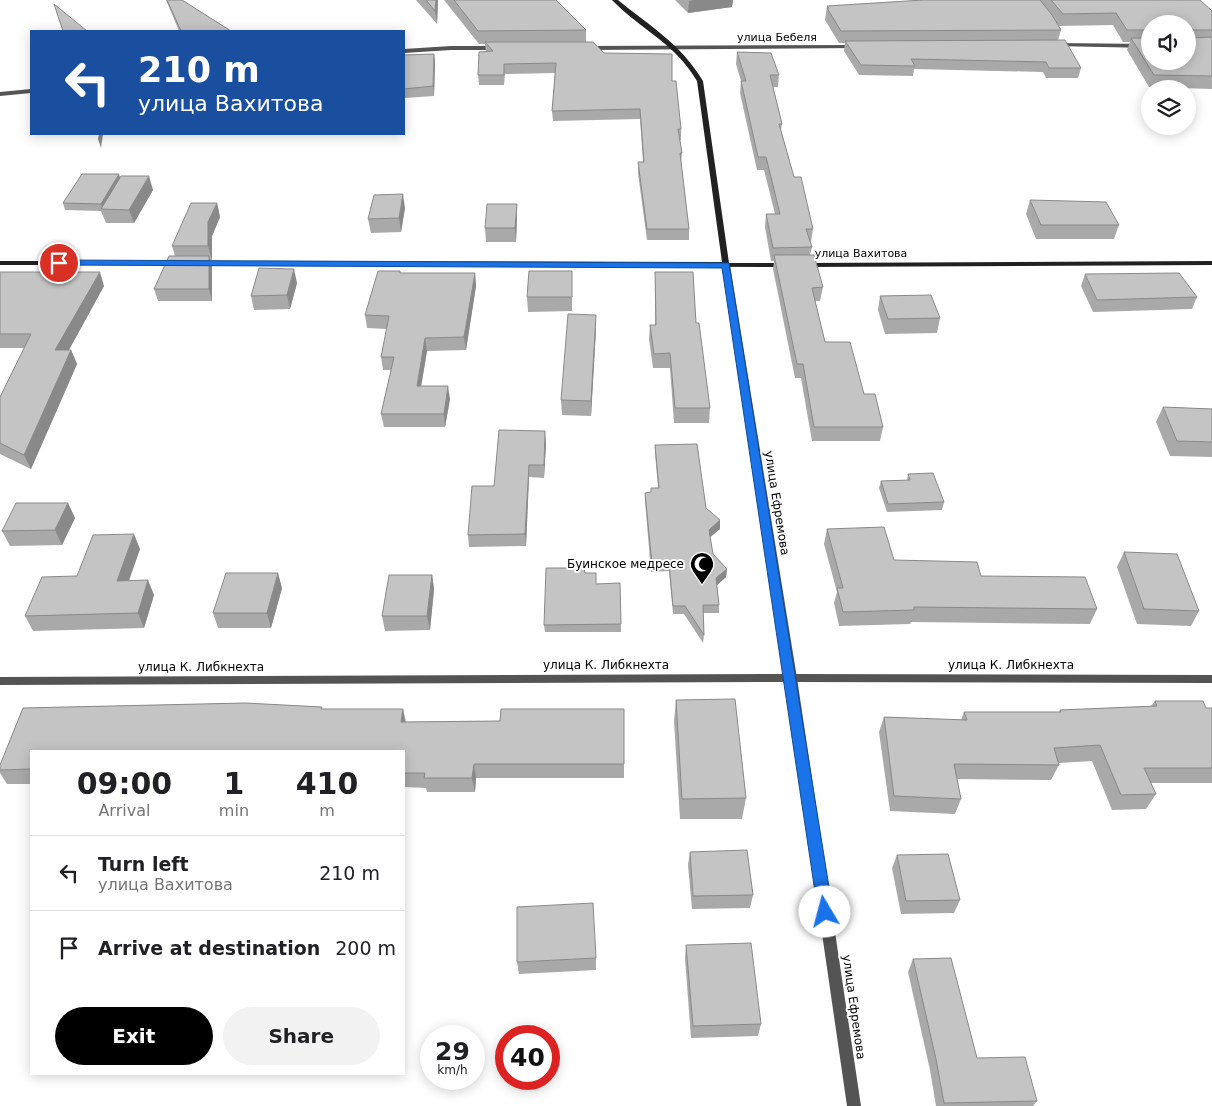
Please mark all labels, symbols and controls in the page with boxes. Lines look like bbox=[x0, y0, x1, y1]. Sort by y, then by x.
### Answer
map controls bbox=[1141, 15, 1196, 135]
button: sound bbox=[1141, 15, 1196, 70]
street label: улица Бебеля bbox=[737, 31, 817, 44]
icon: left bbox=[55, 50, 120, 115]
text: 210 m bbox=[138, 50, 260, 90]
button: layers bbox=[1141, 80, 1196, 135]
text: улица Вахитова bbox=[138, 91, 323, 116]
pin bbox=[38, 242, 80, 284]
street label: улица Вахитова bbox=[815, 247, 907, 260]
icon: arrive bbox=[45, 249, 73, 277]
street label: улица Ефремова bbox=[762, 450, 792, 556]
mosque icon: Буинское медресе bbox=[689, 551, 715, 585]
place label: Буинское медресе bbox=[567, 557, 684, 571]
street label: улица К. Либкнехта bbox=[543, 658, 669, 672]
street label: улица К. Либкнехта bbox=[948, 658, 1074, 672]
street label: улица К. Либкнехта bbox=[138, 660, 264, 674]
text: 09:00 bbox=[77, 766, 172, 801]
text: 1 bbox=[223, 766, 244, 801]
text: 410 bbox=[296, 766, 358, 801]
text: Arrival bbox=[98, 801, 150, 820]
text: min bbox=[219, 801, 249, 820]
text: m bbox=[319, 801, 335, 820]
text: Turn left bbox=[98, 853, 189, 875]
icon: left bbox=[55, 859, 83, 887]
text: 210 m bbox=[319, 862, 380, 884]
text: улица Вахитова bbox=[98, 875, 233, 894]
position arrow bbox=[798, 885, 850, 937]
icon: arrive bbox=[55, 934, 83, 962]
text: Arrive at destination bbox=[98, 937, 320, 959]
text: 200 m bbox=[335, 937, 396, 959]
street label: улица Ефремова bbox=[840, 954, 868, 1060]
button: Exit bbox=[55, 1007, 213, 1065]
button: Share bbox=[223, 1007, 380, 1065]
speed limit sign: 40 bbox=[495, 1025, 560, 1090]
text: 29 bbox=[435, 1037, 470, 1066]
text: km/h bbox=[437, 1063, 468, 1077]

